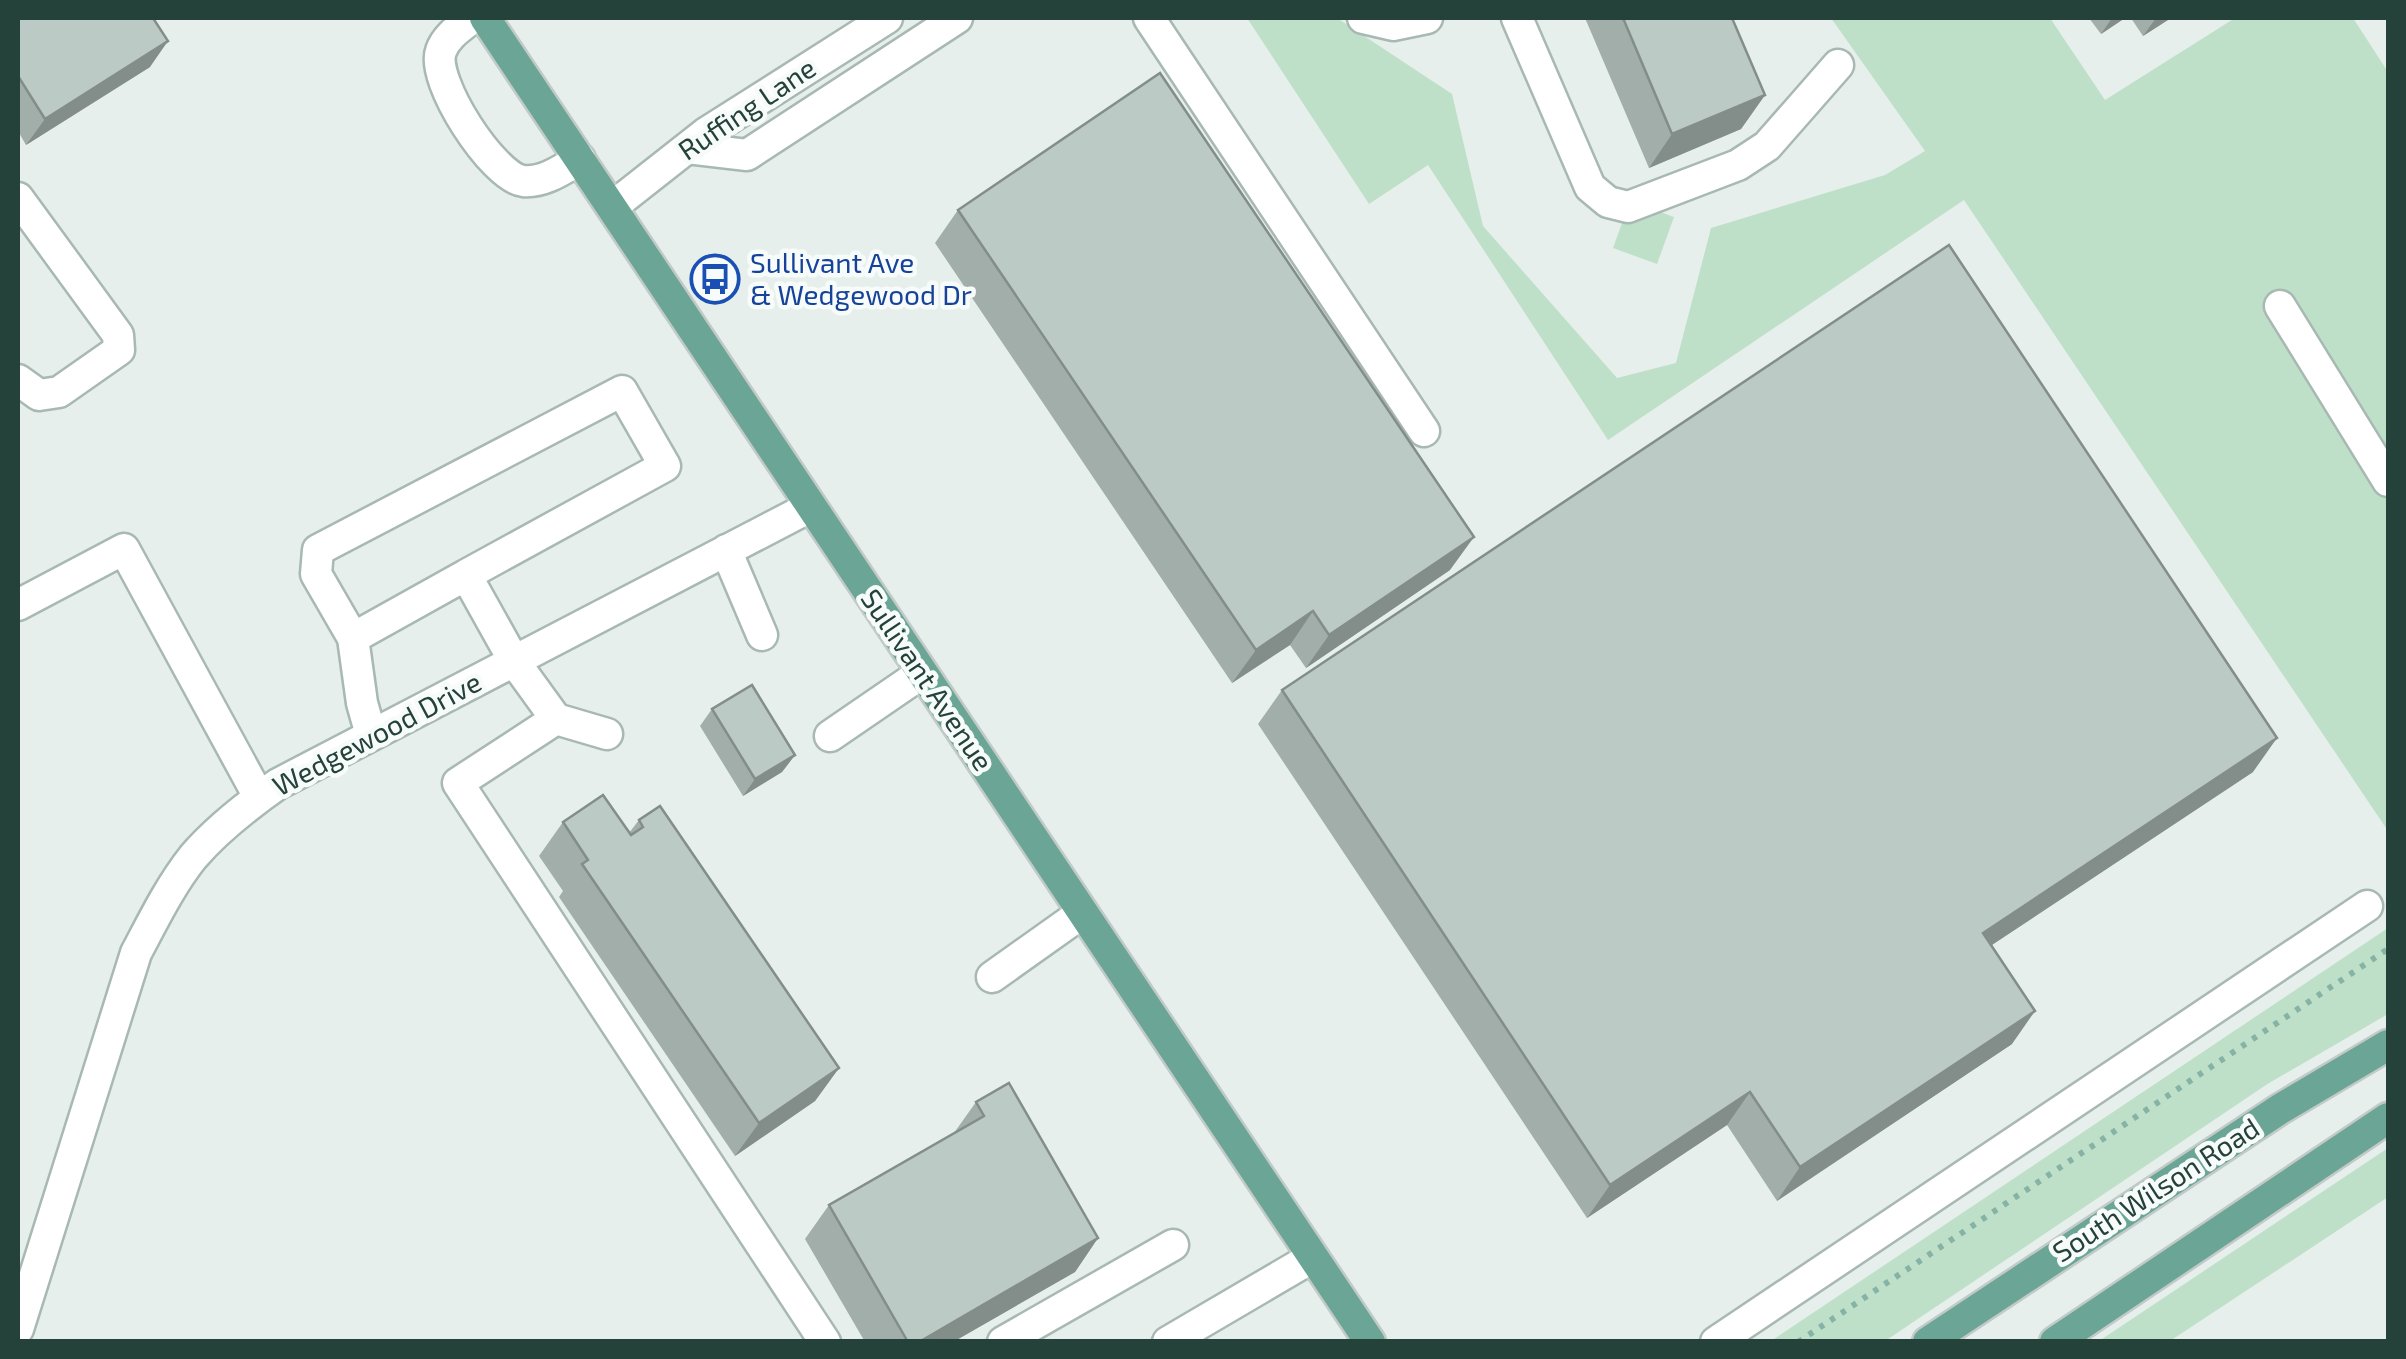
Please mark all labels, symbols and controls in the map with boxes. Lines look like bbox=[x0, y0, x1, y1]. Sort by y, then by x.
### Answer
street label: Ruffing Lane bbox=[671, 50, 822, 167]
place label: Sullivant Ave & Wedgewood Dr bbox=[750, 245, 972, 311]
bus stop icon: Sullivant Ave & Wedgewood Dr bbox=[689, 253, 741, 305]
street label: Sullivant Avenue bbox=[855, 582, 1001, 777]
street label: Wedgewood Drive bbox=[266, 664, 487, 802]
street label: South Wilson Road bbox=[2046, 1110, 2265, 1269]

